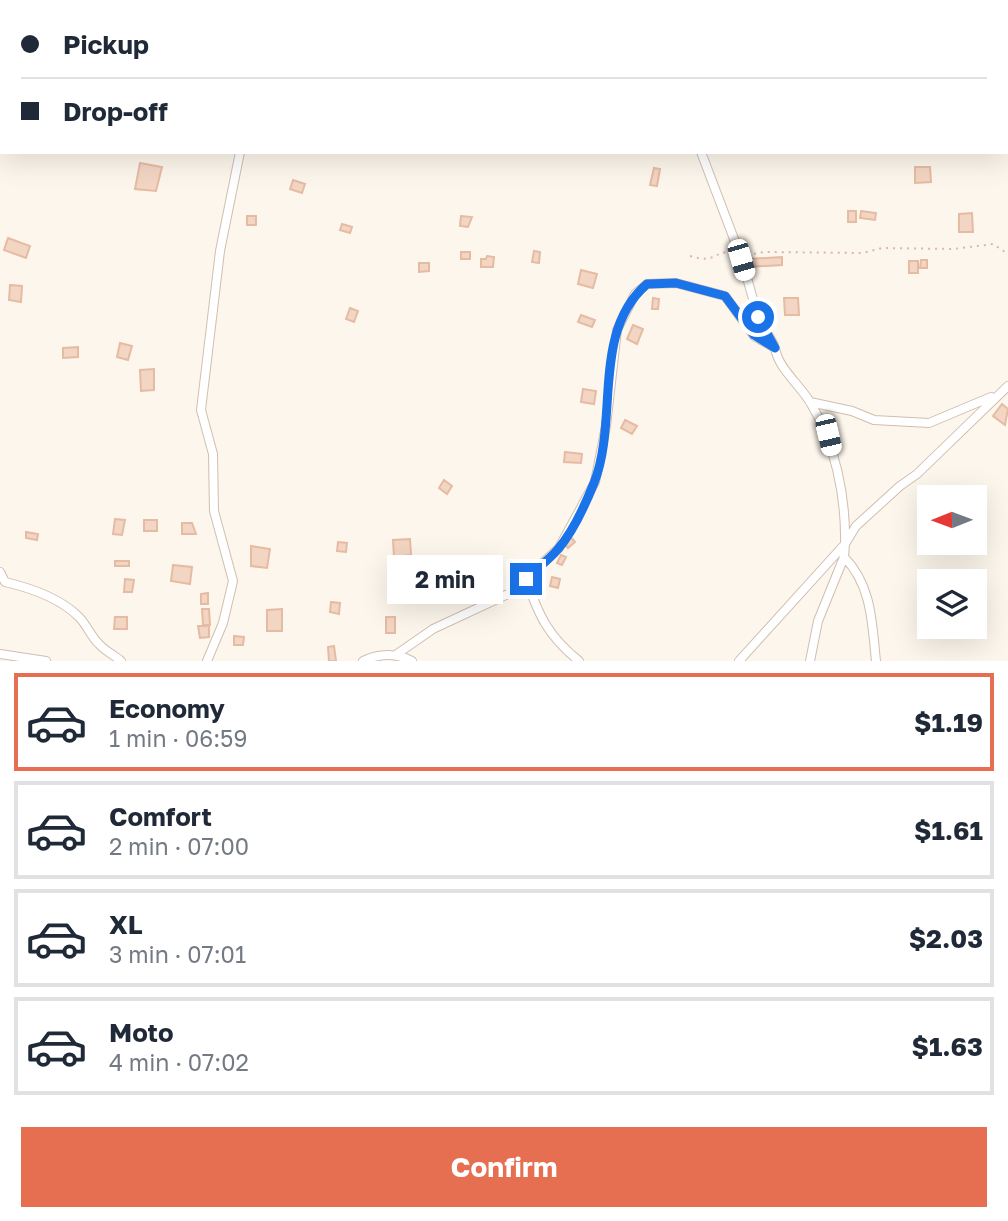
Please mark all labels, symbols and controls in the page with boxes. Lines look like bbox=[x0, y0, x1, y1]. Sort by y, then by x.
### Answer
text: Pickup bbox=[63, 29, 149, 60]
text: Drop-off bbox=[63, 96, 168, 127]
car bbox=[726, 237, 757, 283]
route start bbox=[742, 301, 774, 333]
car bbox=[814, 412, 843, 458]
north arrow bbox=[917, 485, 987, 555]
map controls bbox=[917, 485, 987, 639]
callout: 2 min bbox=[386, 554, 502, 604]
route end bbox=[510, 563, 542, 595]
text: 2 min bbox=[415, 565, 475, 593]
button: layers bbox=[917, 569, 987, 639]
icon: car bbox=[25, 691, 88, 754]
text: Economy bbox=[109, 693, 225, 724]
text: $1.19 bbox=[914, 707, 983, 738]
text: 1 min · 06:59 bbox=[109, 724, 247, 752]
icon: car bbox=[25, 799, 88, 862]
text: Comfort bbox=[109, 801, 212, 832]
text: $1.61 bbox=[914, 815, 983, 846]
text: 2 min · 07:00 bbox=[109, 832, 249, 860]
icon: car bbox=[25, 907, 88, 970]
text: XL bbox=[109, 909, 143, 940]
text: $2.03 bbox=[909, 923, 983, 954]
text: 3 min · 07:01 bbox=[109, 940, 246, 968]
icon: car bbox=[25, 1015, 88, 1078]
text: Moto bbox=[109, 1017, 174, 1048]
text: $1.63 bbox=[911, 1031, 983, 1062]
text: 4 min · 07:02 bbox=[109, 1048, 249, 1076]
button: Confirm bbox=[21, 1127, 987, 1207]

